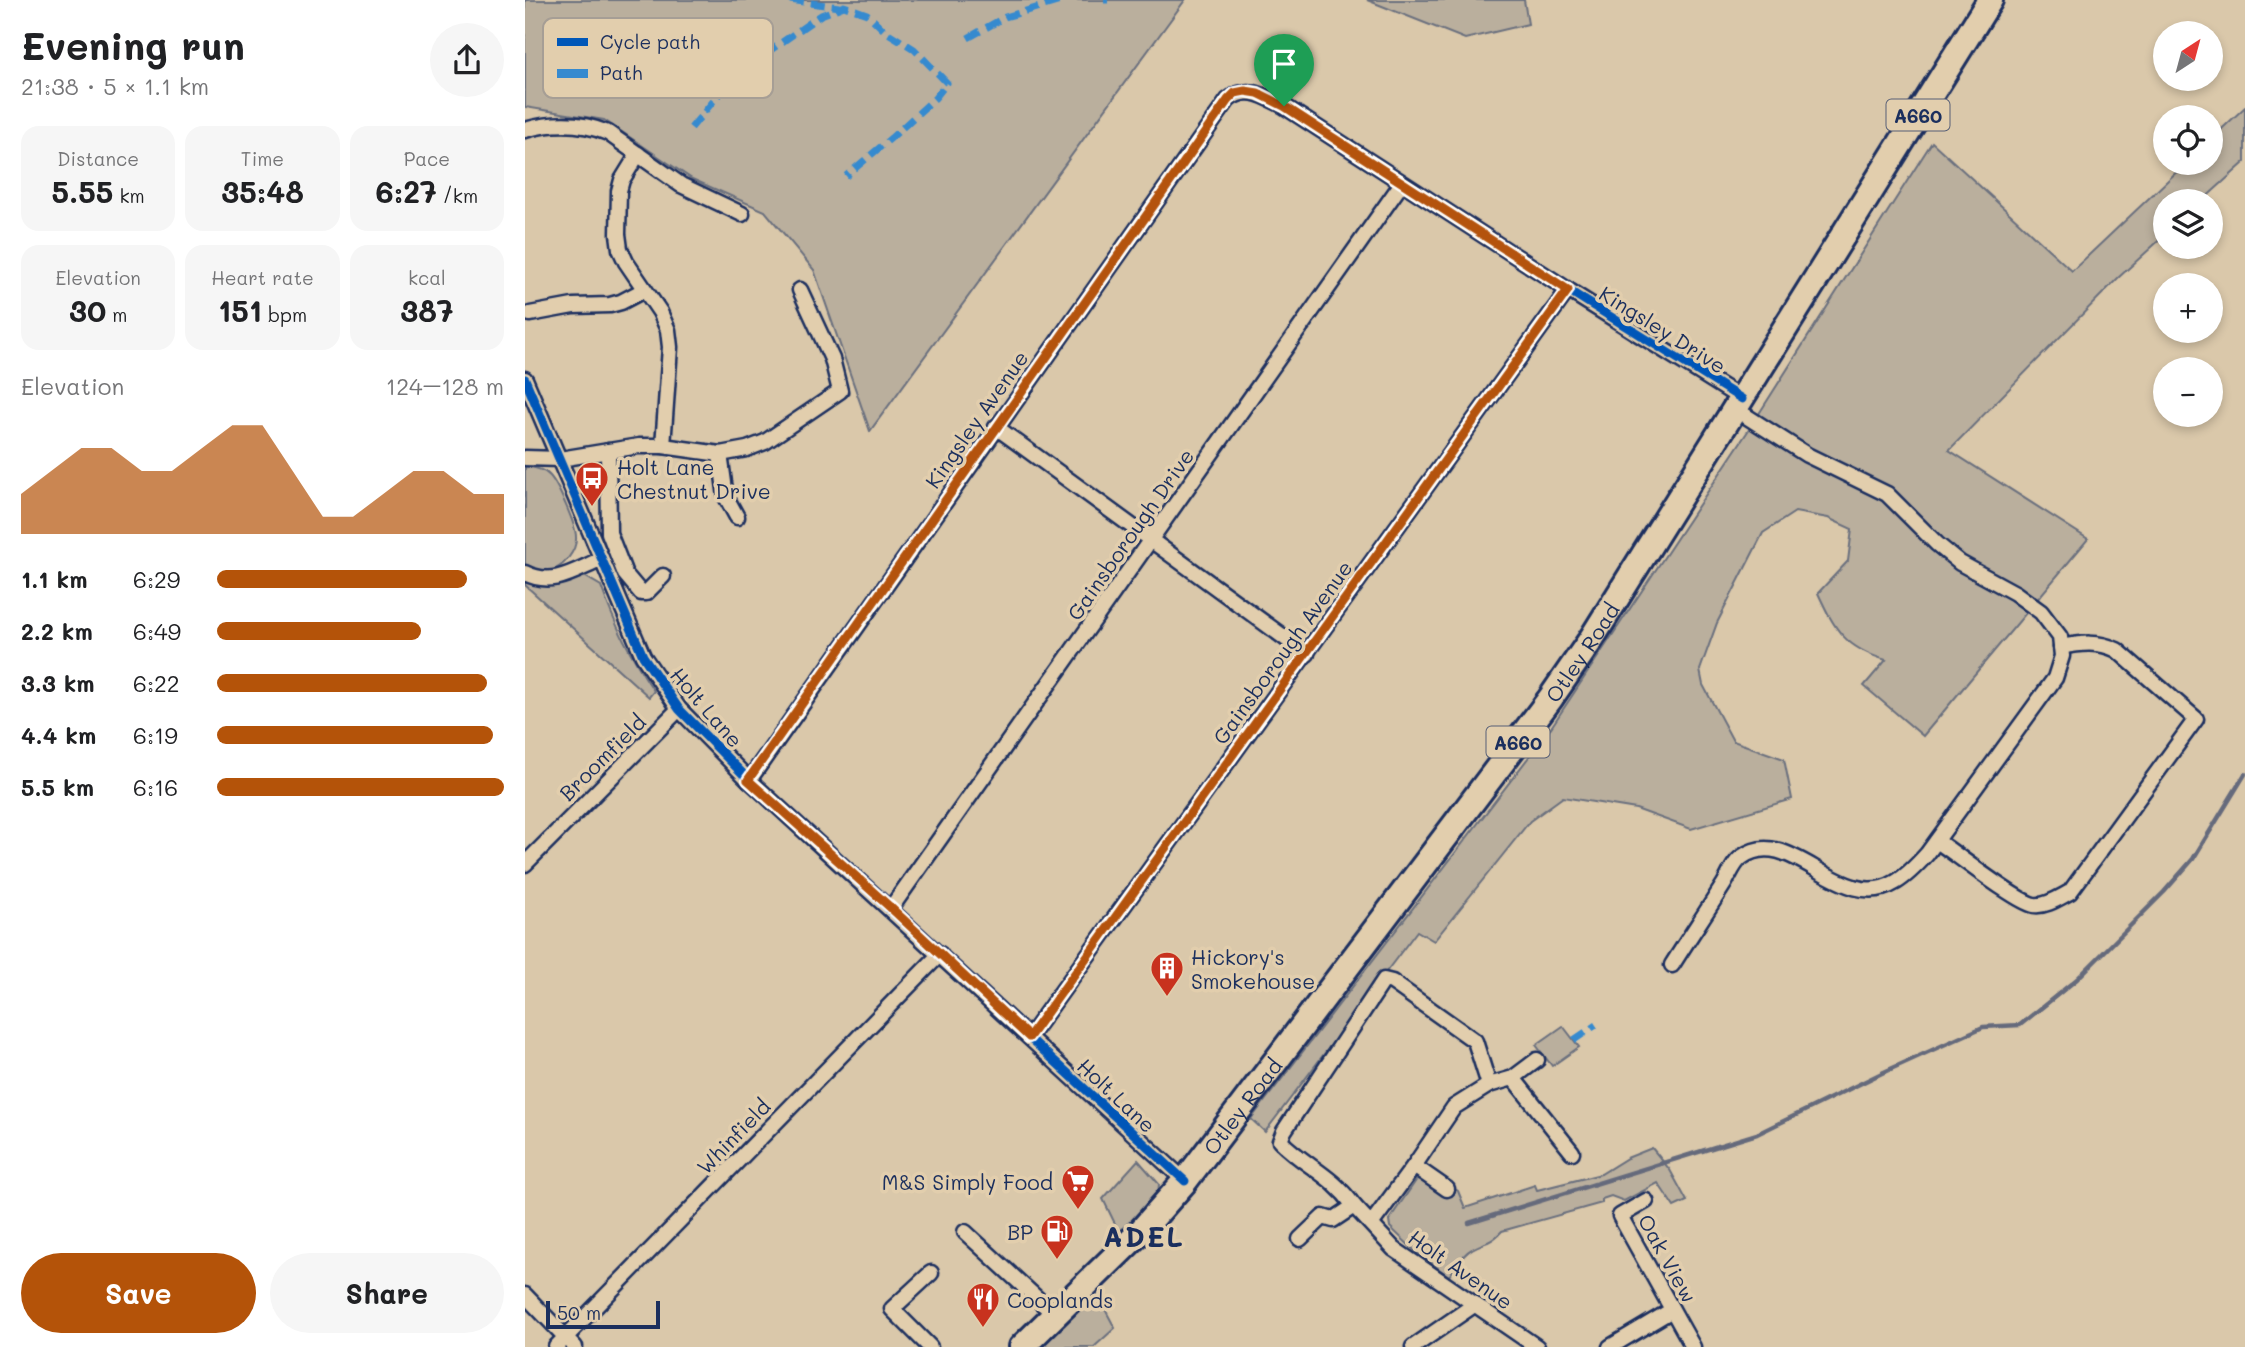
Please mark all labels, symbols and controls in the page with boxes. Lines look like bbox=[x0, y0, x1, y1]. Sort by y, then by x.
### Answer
legend bbox=[543, 18, 773, 98]
text: Evening run bbox=[21, 20, 245, 70]
north arrow bbox=[2153, 21, 2223, 91]
map controls bbox=[2153, 21, 2223, 427]
button: share bbox=[430, 23, 504, 97]
text: Cycle path bbox=[600, 29, 700, 54]
pin bbox=[1254, 34, 1314, 106]
icon: arrive bbox=[1265, 45, 1303, 83]
text: Path bbox=[600, 60, 643, 85]
text: 21:38 · 5 × 1.1 km bbox=[21, 71, 209, 101]
road number: A660 bbox=[1887, 99, 1949, 130]
button: locate bbox=[2153, 105, 2223, 175]
text: Distance bbox=[57, 146, 139, 171]
text: Time bbox=[241, 146, 284, 171]
text: Pace bbox=[404, 146, 450, 171]
text: 5.55 bbox=[52, 171, 113, 211]
text: 35:48 bbox=[221, 171, 304, 211]
text: 6:27 bbox=[376, 171, 437, 211]
text: km bbox=[113, 183, 145, 208]
text: /km bbox=[437, 183, 478, 208]
button: layers bbox=[2153, 189, 2223, 259]
text: Elevation bbox=[56, 265, 141, 290]
text: Heart rate bbox=[211, 265, 314, 290]
text: kcal bbox=[408, 265, 446, 290]
button: + bbox=[2153, 273, 2223, 343]
street label: Kingsley Drive bbox=[1595, 279, 1731, 379]
text: 30 bbox=[69, 290, 106, 330]
text: 151 bbox=[218, 290, 262, 330]
text: 387 bbox=[400, 290, 453, 330]
text: m bbox=[106, 302, 127, 327]
text: bpm bbox=[262, 302, 307, 327]
street label: Kingsley Avenue bbox=[919, 345, 1033, 493]
button: − bbox=[2153, 357, 2223, 427]
text: Elevation bbox=[21, 371, 124, 401]
text: 124–128 m bbox=[386, 371, 504, 401]
street label: Gainsborough Drive bbox=[1061, 443, 1199, 625]
place label: Holt Lane Chestnut Drive bbox=[617, 453, 771, 504]
bus stop icon: Holt Lane Chestnut Drive bbox=[573, 459, 611, 508]
street label: Gainsborough Avenue bbox=[1206, 555, 1358, 749]
text: 1.1 km bbox=[21, 564, 87, 594]
text: 6:29 bbox=[133, 564, 180, 594]
street label: Otley Road bbox=[1539, 597, 1624, 707]
text: 2.2 km bbox=[21, 616, 93, 646]
text: 6:49 bbox=[133, 616, 181, 646]
street label: Holt Lane bbox=[665, 661, 749, 753]
text: 3.3 km bbox=[21, 668, 95, 698]
text: 6:22 bbox=[133, 668, 180, 698]
street label: Broomfield bbox=[553, 708, 651, 806]
text: 4.4 km bbox=[21, 720, 96, 750]
text: 6:19 bbox=[133, 720, 178, 750]
road number: A660 bbox=[1487, 726, 1549, 758]
text: 5.5 km bbox=[21, 772, 94, 802]
text: 6:16 bbox=[133, 772, 178, 802]
place label: Hickory's Smokehouse bbox=[1191, 943, 1315, 994]
building icon: Hickory's Smokehouse bbox=[1148, 949, 1186, 998]
street label: Holt Lane bbox=[1072, 1052, 1162, 1138]
street label: Otley Road bbox=[1197, 1052, 1287, 1160]
street label: Whinfield bbox=[690, 1093, 776, 1179]
supermarket icon: M&S Simply Food bbox=[1059, 1162, 1097, 1211]
place label: M&S Simply Food bbox=[882, 1168, 1053, 1195]
street label: Oak View bbox=[1633, 1209, 1703, 1307]
fuel station icon: BP bbox=[1038, 1212, 1076, 1261]
place label: BP bbox=[1007, 1218, 1033, 1245]
district label: ADEL bbox=[1103, 1218, 1185, 1254]
street label: Holt Avenue bbox=[1404, 1223, 1518, 1315]
button: Save bbox=[21, 1253, 256, 1333]
button: Share bbox=[270, 1253, 504, 1333]
restaurant icon: Cooplands bbox=[964, 1280, 1002, 1329]
place label: Cooplands bbox=[1007, 1286, 1113, 1313]
scale bar bbox=[546, 1298, 660, 1330]
text: 50 m bbox=[557, 1300, 601, 1325]

